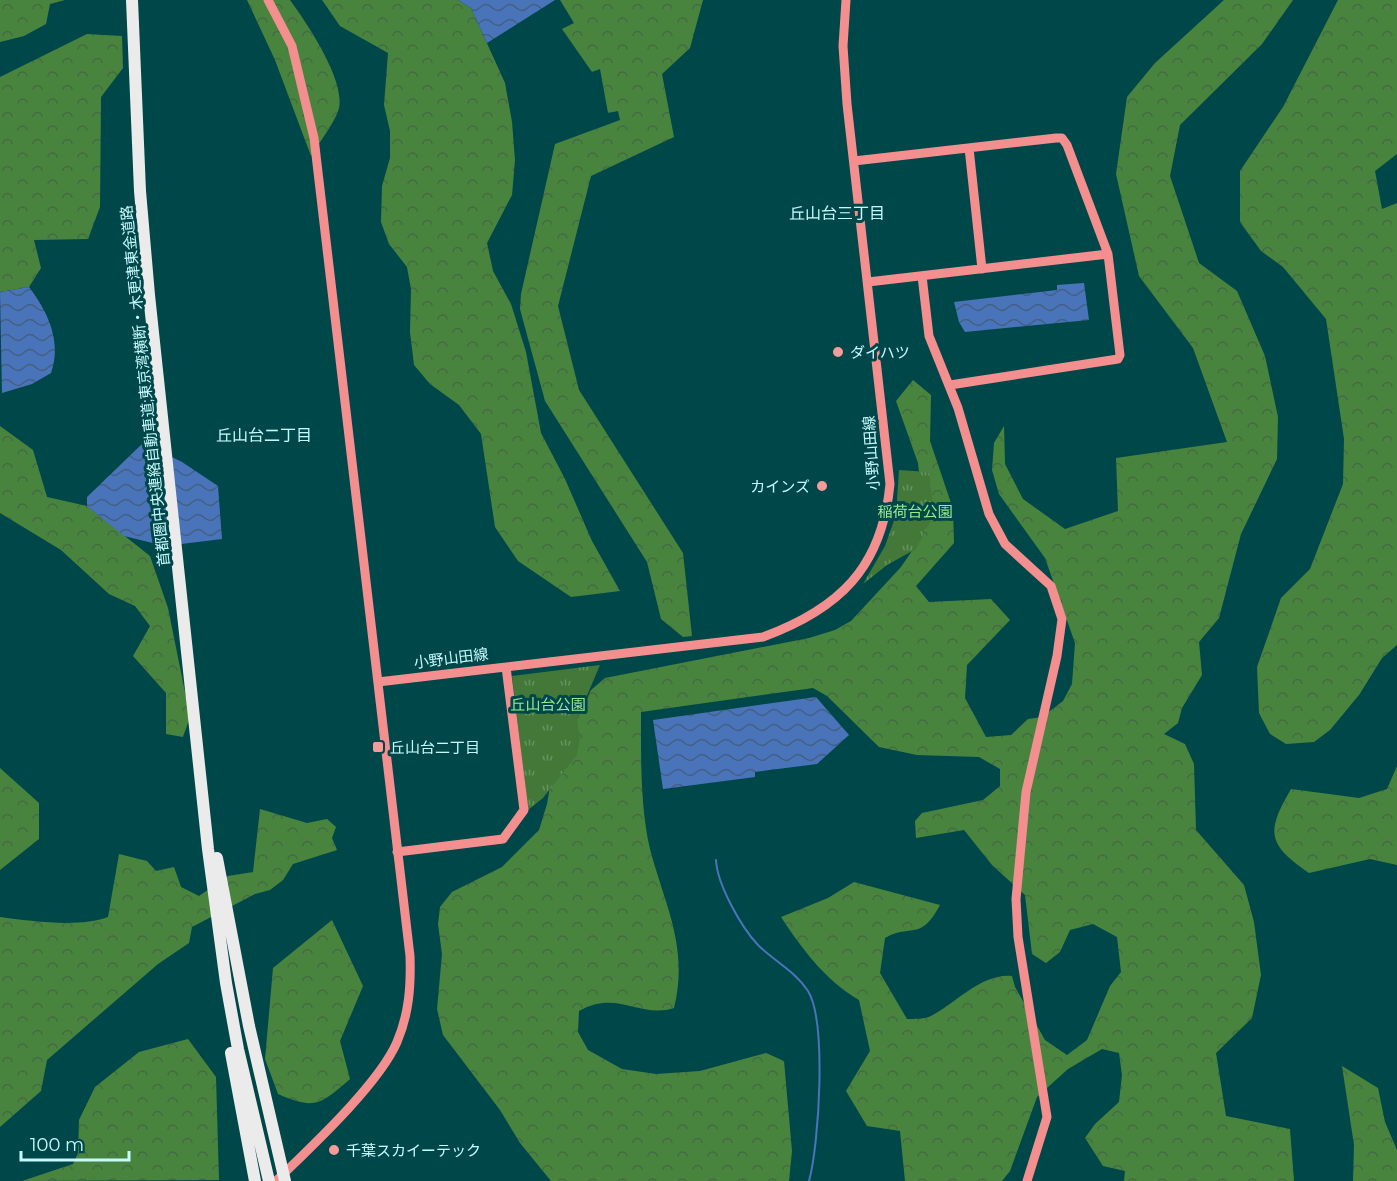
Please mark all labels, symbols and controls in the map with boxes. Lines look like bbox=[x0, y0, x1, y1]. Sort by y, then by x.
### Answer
street label: 首都圏中央連絡自動車道;東京湾横断・木更津東金道路 bbox=[117, 204, 173, 568]
district label: 丘山台三丁目 bbox=[789, 204, 885, 223]
place label: ダイハツ bbox=[850, 343, 910, 362]
marker: ダイハツ bbox=[831, 345, 845, 359]
street label: 小野山田線 bbox=[859, 415, 883, 491]
district label: 丘山台二丁目 bbox=[216, 426, 312, 445]
place label: カインズ bbox=[750, 477, 810, 496]
marker: カインズ bbox=[815, 479, 829, 493]
park label: 稲荷台公園 bbox=[877, 502, 953, 521]
street label: 小野山田線 bbox=[413, 644, 489, 672]
park label: 丘山台公園 bbox=[510, 695, 586, 714]
place label: 丘山台二丁目 bbox=[390, 738, 480, 757]
marker: 丘山台二丁目 bbox=[371, 740, 385, 754]
scale bar bbox=[21, 1124, 129, 1162]
text: 100 m bbox=[30, 1134, 84, 1156]
place label: 千葉スカイーテック bbox=[346, 1141, 481, 1160]
marker: 千葉スカイーテック bbox=[327, 1143, 341, 1157]

